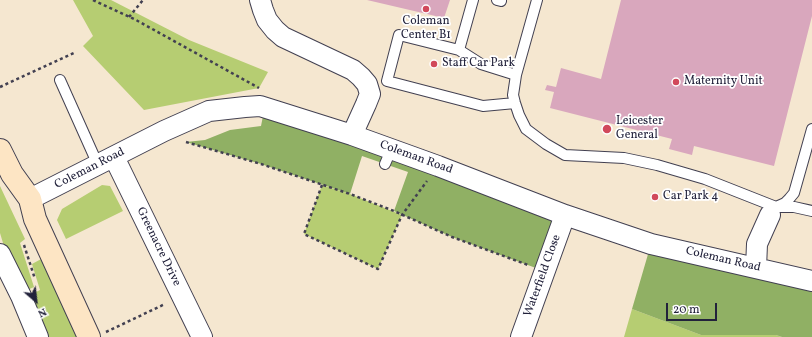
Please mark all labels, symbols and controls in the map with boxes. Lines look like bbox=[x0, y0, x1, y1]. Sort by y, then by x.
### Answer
marker: Coleman Center B1 bbox=[421, 4, 431, 14]
place label: Coleman Center B1 bbox=[401, 15, 451, 43]
place label: Staff Car Park bbox=[442, 57, 515, 71]
marker: Staff Car Park bbox=[429, 59, 439, 69]
place label: Maternity Unit bbox=[684, 75, 763, 89]
marker: Maternity Unit bbox=[671, 77, 681, 87]
place label: Leicester General bbox=[616, 115, 663, 143]
marker: Leicester General bbox=[601, 123, 613, 135]
street label: Coleman Road bbox=[378, 138, 454, 178]
street label: Coleman Road bbox=[53, 145, 127, 193]
place label: Car Park 4 bbox=[663, 190, 718, 204]
marker: Car Park 4 bbox=[650, 192, 660, 202]
street label: Greenacre Drive bbox=[133, 205, 183, 289]
street label: Waterfield Close bbox=[521, 233, 565, 319]
street label: Coleman Road bbox=[684, 244, 762, 276]
north arrow bbox=[16, 281, 56, 321]
scale bar bbox=[668, 295, 719, 321]
text: 20 m bbox=[673, 302, 700, 318]
text: N bbox=[35, 304, 49, 321]

